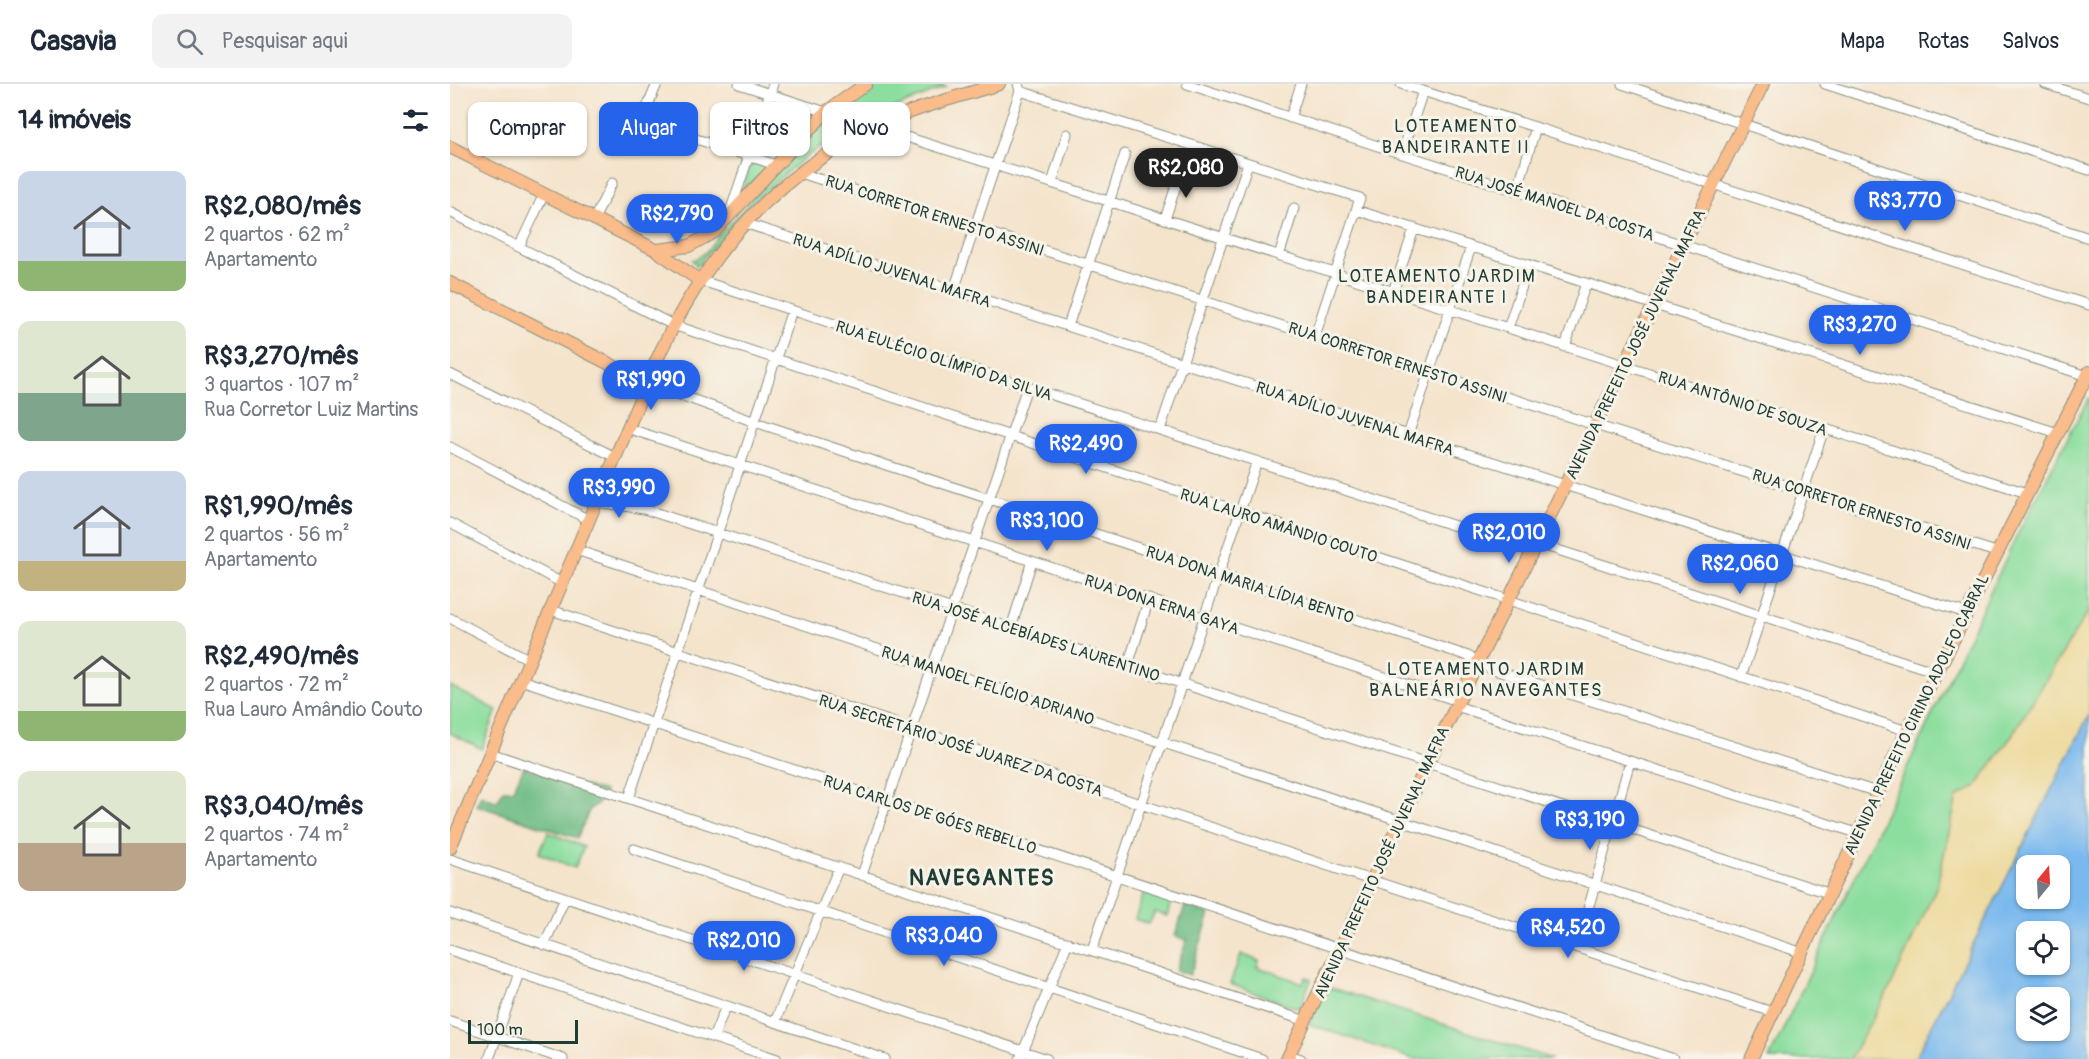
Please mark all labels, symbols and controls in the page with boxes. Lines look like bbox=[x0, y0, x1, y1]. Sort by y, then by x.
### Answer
search box bbox=[152, 14, 572, 68]
text: Casavia bbox=[30, 24, 116, 59]
icon: search bbox=[173, 25, 206, 58]
text: Pesquisar aqui bbox=[221, 27, 348, 55]
text: Mapa bbox=[1840, 28, 1885, 55]
text: Rotas bbox=[1918, 28, 1969, 55]
text: Salvos bbox=[2002, 28, 2059, 55]
chip: Comprar bbox=[468, 102, 587, 156]
chip: Alugar bbox=[599, 102, 698, 156]
chip: Filtros bbox=[710, 102, 810, 156]
chip: Novo bbox=[822, 102, 910, 156]
text: 14 imóveis bbox=[18, 104, 131, 136]
icon: filters bbox=[399, 104, 432, 137]
district label: LOTEAMENTO BANDEIRANTE II bbox=[1382, 115, 1530, 159]
pin: R$2,080 bbox=[1131, 148, 1241, 199]
text: R$2,080 bbox=[1148, 155, 1224, 180]
street label: RUA JOSÉ MANOEL DA COSTA bbox=[1453, 162, 1657, 246]
street label: RUA CORRETOR ERNESTO ASSINI bbox=[823, 171, 1047, 261]
pin: R$3,770 bbox=[1850, 181, 1960, 232]
text: R$3,770 bbox=[1868, 188, 1942, 213]
text: R$2,080/mês bbox=[204, 190, 361, 222]
pin: R$2,790 bbox=[622, 194, 732, 245]
icon: home bbox=[66, 195, 138, 267]
text: R$2,790 bbox=[640, 201, 714, 226]
street label: AVENIDA PREFEITO JOSÉ JUVENAL MAFRA bbox=[1562, 206, 1710, 483]
text: 2 quartos · 62 m² bbox=[204, 222, 350, 247]
street label: RUA ADÍLIO JUVENAL MAFRA bbox=[790, 229, 993, 312]
text: Apartamento bbox=[204, 247, 317, 272]
district label: LOTEAMENTO JARDIM BANDEIRANTE I bbox=[1338, 265, 1536, 309]
pin: R$3,270 bbox=[1805, 305, 1915, 356]
text: R$3,270 bbox=[1823, 312, 1897, 337]
street label: RUA EULÉCIO OLÍMPIO DA SILVA bbox=[833, 316, 1054, 405]
street label: RUA CORRETOR ERNESTO ASSINI bbox=[1286, 318, 1510, 408]
text: R$3,270/mês bbox=[204, 340, 358, 372]
icon: home bbox=[66, 345, 138, 417]
pin: R$1,990 bbox=[596, 360, 706, 411]
text: R$1,990 bbox=[616, 367, 686, 392]
street label: RUA ANTÔNIO DE SOUZA bbox=[1656, 367, 1830, 441]
text: 3 quartos · 107 m² bbox=[204, 372, 359, 397]
street label: RUA ADÍLIO JUVENAL MAFRA bbox=[1253, 377, 1456, 460]
text: Rua Corretor Luiz Martins bbox=[204, 397, 418, 422]
pin: R$2,490 bbox=[1031, 424, 1141, 475]
text: R$2,490 bbox=[1049, 431, 1123, 456]
street label: RUA CORRETOR ERNESTO ASSINI bbox=[1750, 465, 1974, 555]
pin: R$3,990 bbox=[564, 468, 674, 519]
text: R$3,990 bbox=[583, 475, 655, 500]
street label: RUA LAURO AMÂNDIO COUTO bbox=[1178, 485, 1380, 567]
text: R$1,990/mês bbox=[204, 490, 352, 522]
icon: home bbox=[66, 495, 138, 567]
pin: R$3,100 bbox=[992, 501, 1102, 552]
text: R$3,100 bbox=[1010, 508, 1084, 533]
pin: R$2,010 bbox=[1454, 513, 1564, 564]
text: R$2,010 bbox=[1472, 520, 1546, 545]
text: 2 quartos · 56 m² bbox=[204, 522, 350, 547]
street label: RUA DONA MARIA LÍDIA BENTO bbox=[1143, 542, 1356, 628]
pin: R$2,060 bbox=[1685, 544, 1795, 595]
text: Apartamento bbox=[204, 547, 317, 572]
text: R$2,060 bbox=[1701, 551, 1779, 576]
street label: RUA DONA ERNA GAYA bbox=[1082, 570, 1242, 639]
street label: AVENIDA PREFEITO CIRINO ADOLFO CABRAL bbox=[1840, 571, 1994, 858]
street label: RUA JOSÉ ALCEBÍADES LAURENTINO bbox=[909, 587, 1162, 686]
text: R$2,490/mês bbox=[204, 640, 358, 672]
street label: RUA MANOEL FELÍCIO ADRIANO bbox=[879, 642, 1097, 730]
icon: home bbox=[66, 645, 138, 717]
district label: LOTEAMENTO JARDIM BALNEÁRIO NAVEGANTES bbox=[1369, 658, 1603, 702]
text: 2 quartos · 72 m² bbox=[204, 672, 349, 697]
street label: RUA SECRETÁRIO JOSÉ JUAREZ DA COSTA bbox=[816, 690, 1105, 801]
text: Rua Lauro Amândio Couto bbox=[204, 697, 423, 722]
street label: AVENIDA PREFEITO JOSÉ JUVENAL MAFRA bbox=[1310, 723, 1454, 1002]
street label: RUA CARLOS DE GÓES REBELLO bbox=[821, 770, 1039, 859]
text: R$3,040/mês bbox=[204, 790, 363, 822]
icon: home bbox=[66, 795, 138, 867]
pin: R$3,190 bbox=[1535, 800, 1645, 851]
text: R$3,190 bbox=[1555, 807, 1625, 832]
text: 2 quartos · 74 m² bbox=[204, 822, 349, 847]
text: Apartamento bbox=[204, 847, 317, 872]
north arrow bbox=[2016, 855, 2070, 909]
map controls bbox=[2016, 855, 2070, 1041]
district label: NAVEGANTES bbox=[909, 864, 1055, 892]
pin: R$4,520 bbox=[1513, 908, 1623, 959]
text: R$4,520 bbox=[1531, 915, 1605, 940]
pin: R$3,040 bbox=[889, 916, 999, 967]
pin: R$2,010 bbox=[689, 921, 799, 972]
button: locate bbox=[2016, 921, 2070, 975]
text: R$3,040 bbox=[905, 923, 983, 948]
text: R$2,010 bbox=[707, 928, 781, 953]
button: layers bbox=[2016, 987, 2070, 1041]
scale bar bbox=[468, 1017, 578, 1044]
text: 100 m bbox=[477, 1020, 523, 1040]

